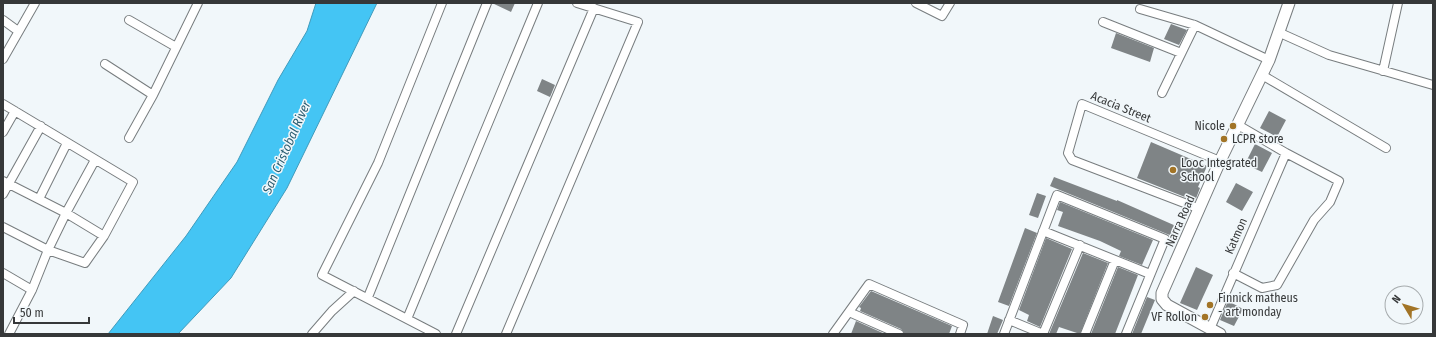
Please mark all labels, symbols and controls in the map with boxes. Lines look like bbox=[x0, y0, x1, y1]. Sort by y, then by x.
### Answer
street label: Acacia Street bbox=[1089, 89, 1153, 125]
water label: San Cristobal River bbox=[259, 98, 314, 197]
place label: Nicole bbox=[1194, 119, 1225, 133]
marker: Nicole bbox=[1228, 121, 1238, 131]
place label: LCPR store bbox=[1232, 132, 1284, 146]
marker: LCPR store bbox=[1219, 134, 1229, 144]
place label: Looc Integrated School bbox=[1181, 156, 1257, 184]
marker: Looc Integrated School bbox=[1168, 165, 1178, 175]
street label: Narra Road bbox=[1162, 193, 1198, 249]
street label: Katmon bbox=[1222, 216, 1250, 256]
north arrow bbox=[1384, 285, 1424, 325]
place label: Finnick matheus - art monday bbox=[1218, 291, 1298, 319]
text: N bbox=[1389, 293, 1404, 306]
scale bar bbox=[14, 299, 89, 325]
marker: Finnick matheus - art monday bbox=[1205, 300, 1215, 310]
text: 50 m bbox=[20, 306, 44, 320]
place label: VF Rollon bbox=[1151, 310, 1197, 324]
marker: VF Rollon bbox=[1200, 312, 1210, 322]

